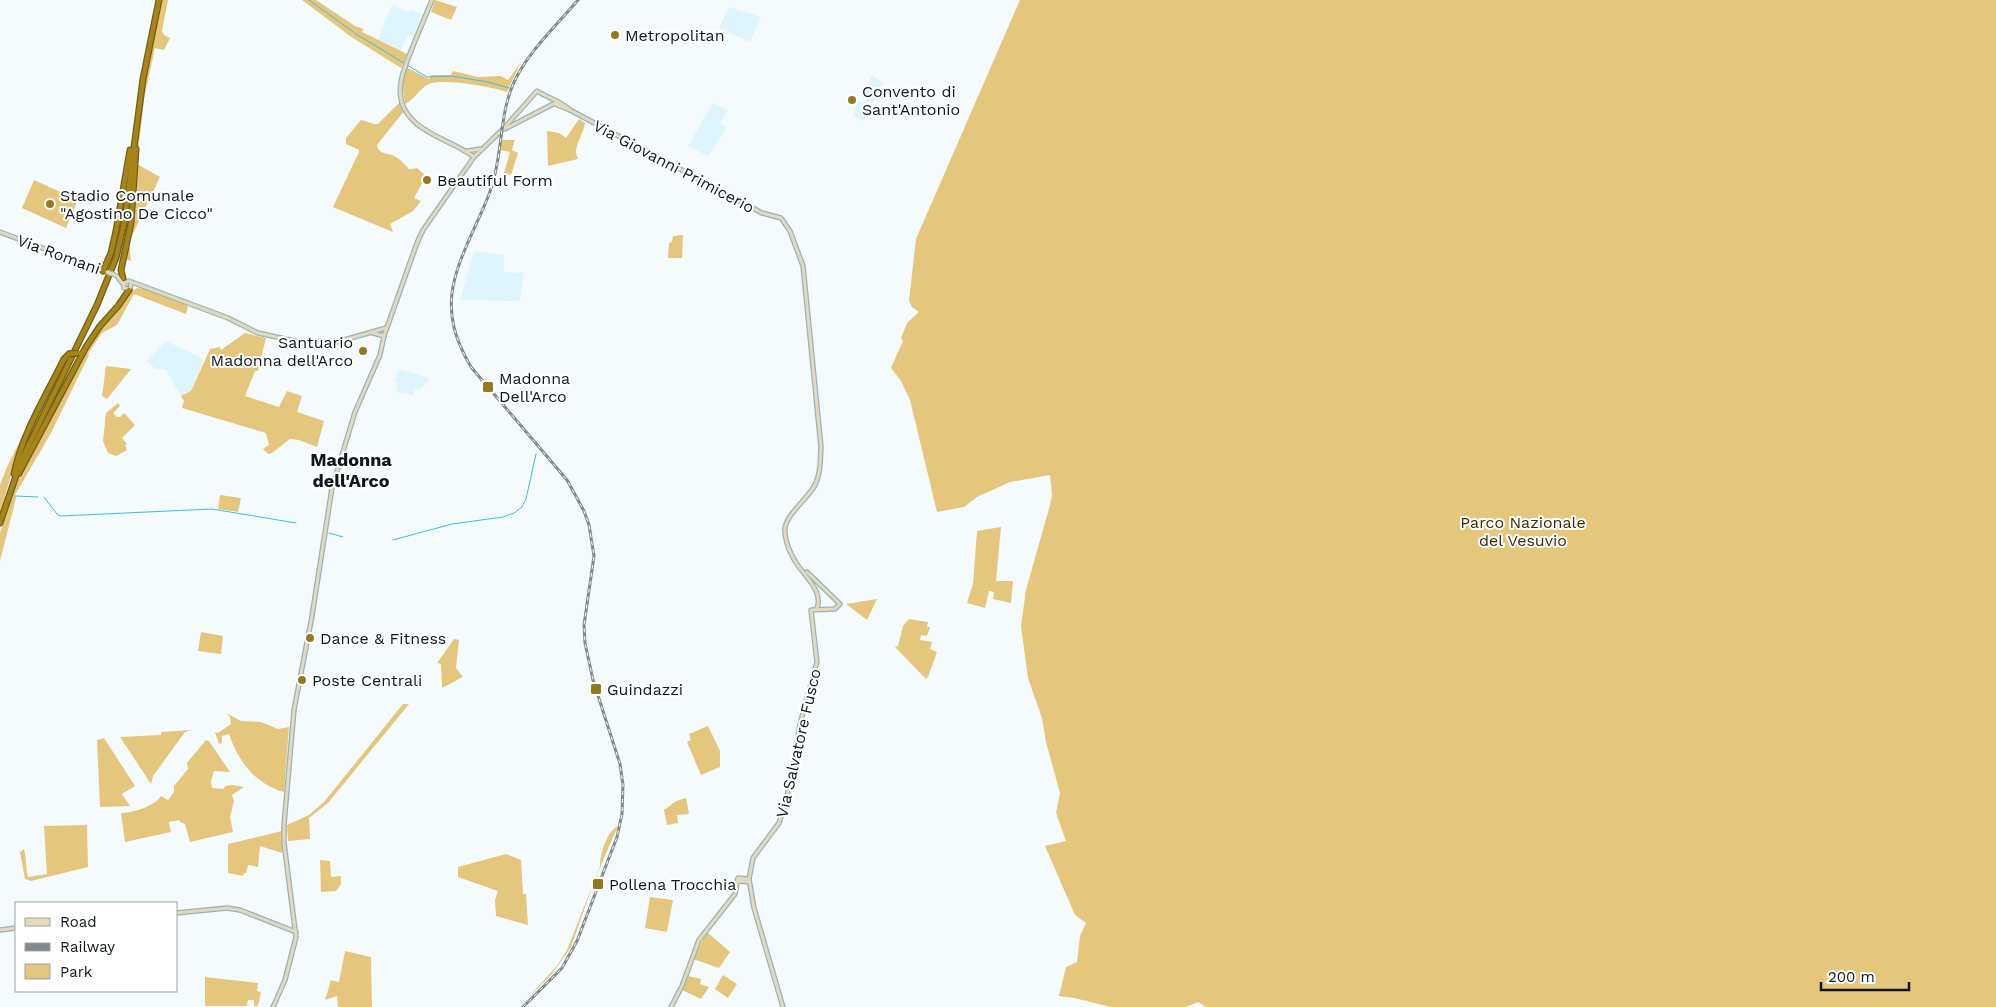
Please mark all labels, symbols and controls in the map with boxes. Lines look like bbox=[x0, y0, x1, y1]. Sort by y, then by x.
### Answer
place label: Metropolitan bbox=[625, 26, 725, 45]
marker: Metropolitan bbox=[609, 29, 621, 41]
place label: Convento di Sant'Antonio bbox=[862, 82, 960, 119]
marker: Convento di Sant'Antonio bbox=[846, 94, 858, 106]
street label: Via Giovanni Primicerio bbox=[590, 116, 757, 217]
place label: Beautiful Form bbox=[437, 171, 553, 190]
marker: Beautiful Form bbox=[421, 174, 433, 186]
place label: Stadio Comunale "Agostino De Cicco" bbox=[60, 186, 213, 223]
marker: Stadio Comunale "Agostino De Cicco" bbox=[44, 198, 56, 210]
street label: Via Romani bbox=[15, 231, 103, 278]
place label: Santuario Madonna dell'Arco bbox=[211, 333, 353, 370]
marker: Santuario Madonna dell'Arco bbox=[357, 345, 369, 357]
place label: Madonna Dell'Arco bbox=[499, 369, 570, 406]
marker: Madonna Dell'Arco bbox=[481, 380, 495, 394]
district label: Madonna dell'Arco bbox=[310, 449, 392, 491]
park label: Parco Nazionale del Vesuvio bbox=[1460, 513, 1586, 550]
place label: Dance & Fitness bbox=[320, 629, 446, 648]
marker: Dance & Fitness bbox=[304, 632, 316, 644]
street label: Via Salvatore Fusco bbox=[772, 667, 825, 820]
place label: Poste Centrali bbox=[312, 671, 422, 690]
marker: Poste Centrali bbox=[296, 674, 308, 686]
place label: Guindazzi bbox=[607, 680, 683, 699]
marker: Guindazzi bbox=[589, 682, 603, 696]
place label: Pollena Trocchia bbox=[609, 875, 736, 894]
marker: Pollena Trocchia bbox=[591, 877, 605, 891]
legend bbox=[15, 902, 178, 992]
text: Road bbox=[60, 913, 97, 931]
text: Railway bbox=[60, 938, 115, 956]
scale bar bbox=[1821, 960, 1908, 992]
text: Park bbox=[60, 963, 93, 981]
text: 200 m bbox=[1828, 968, 1875, 986]

